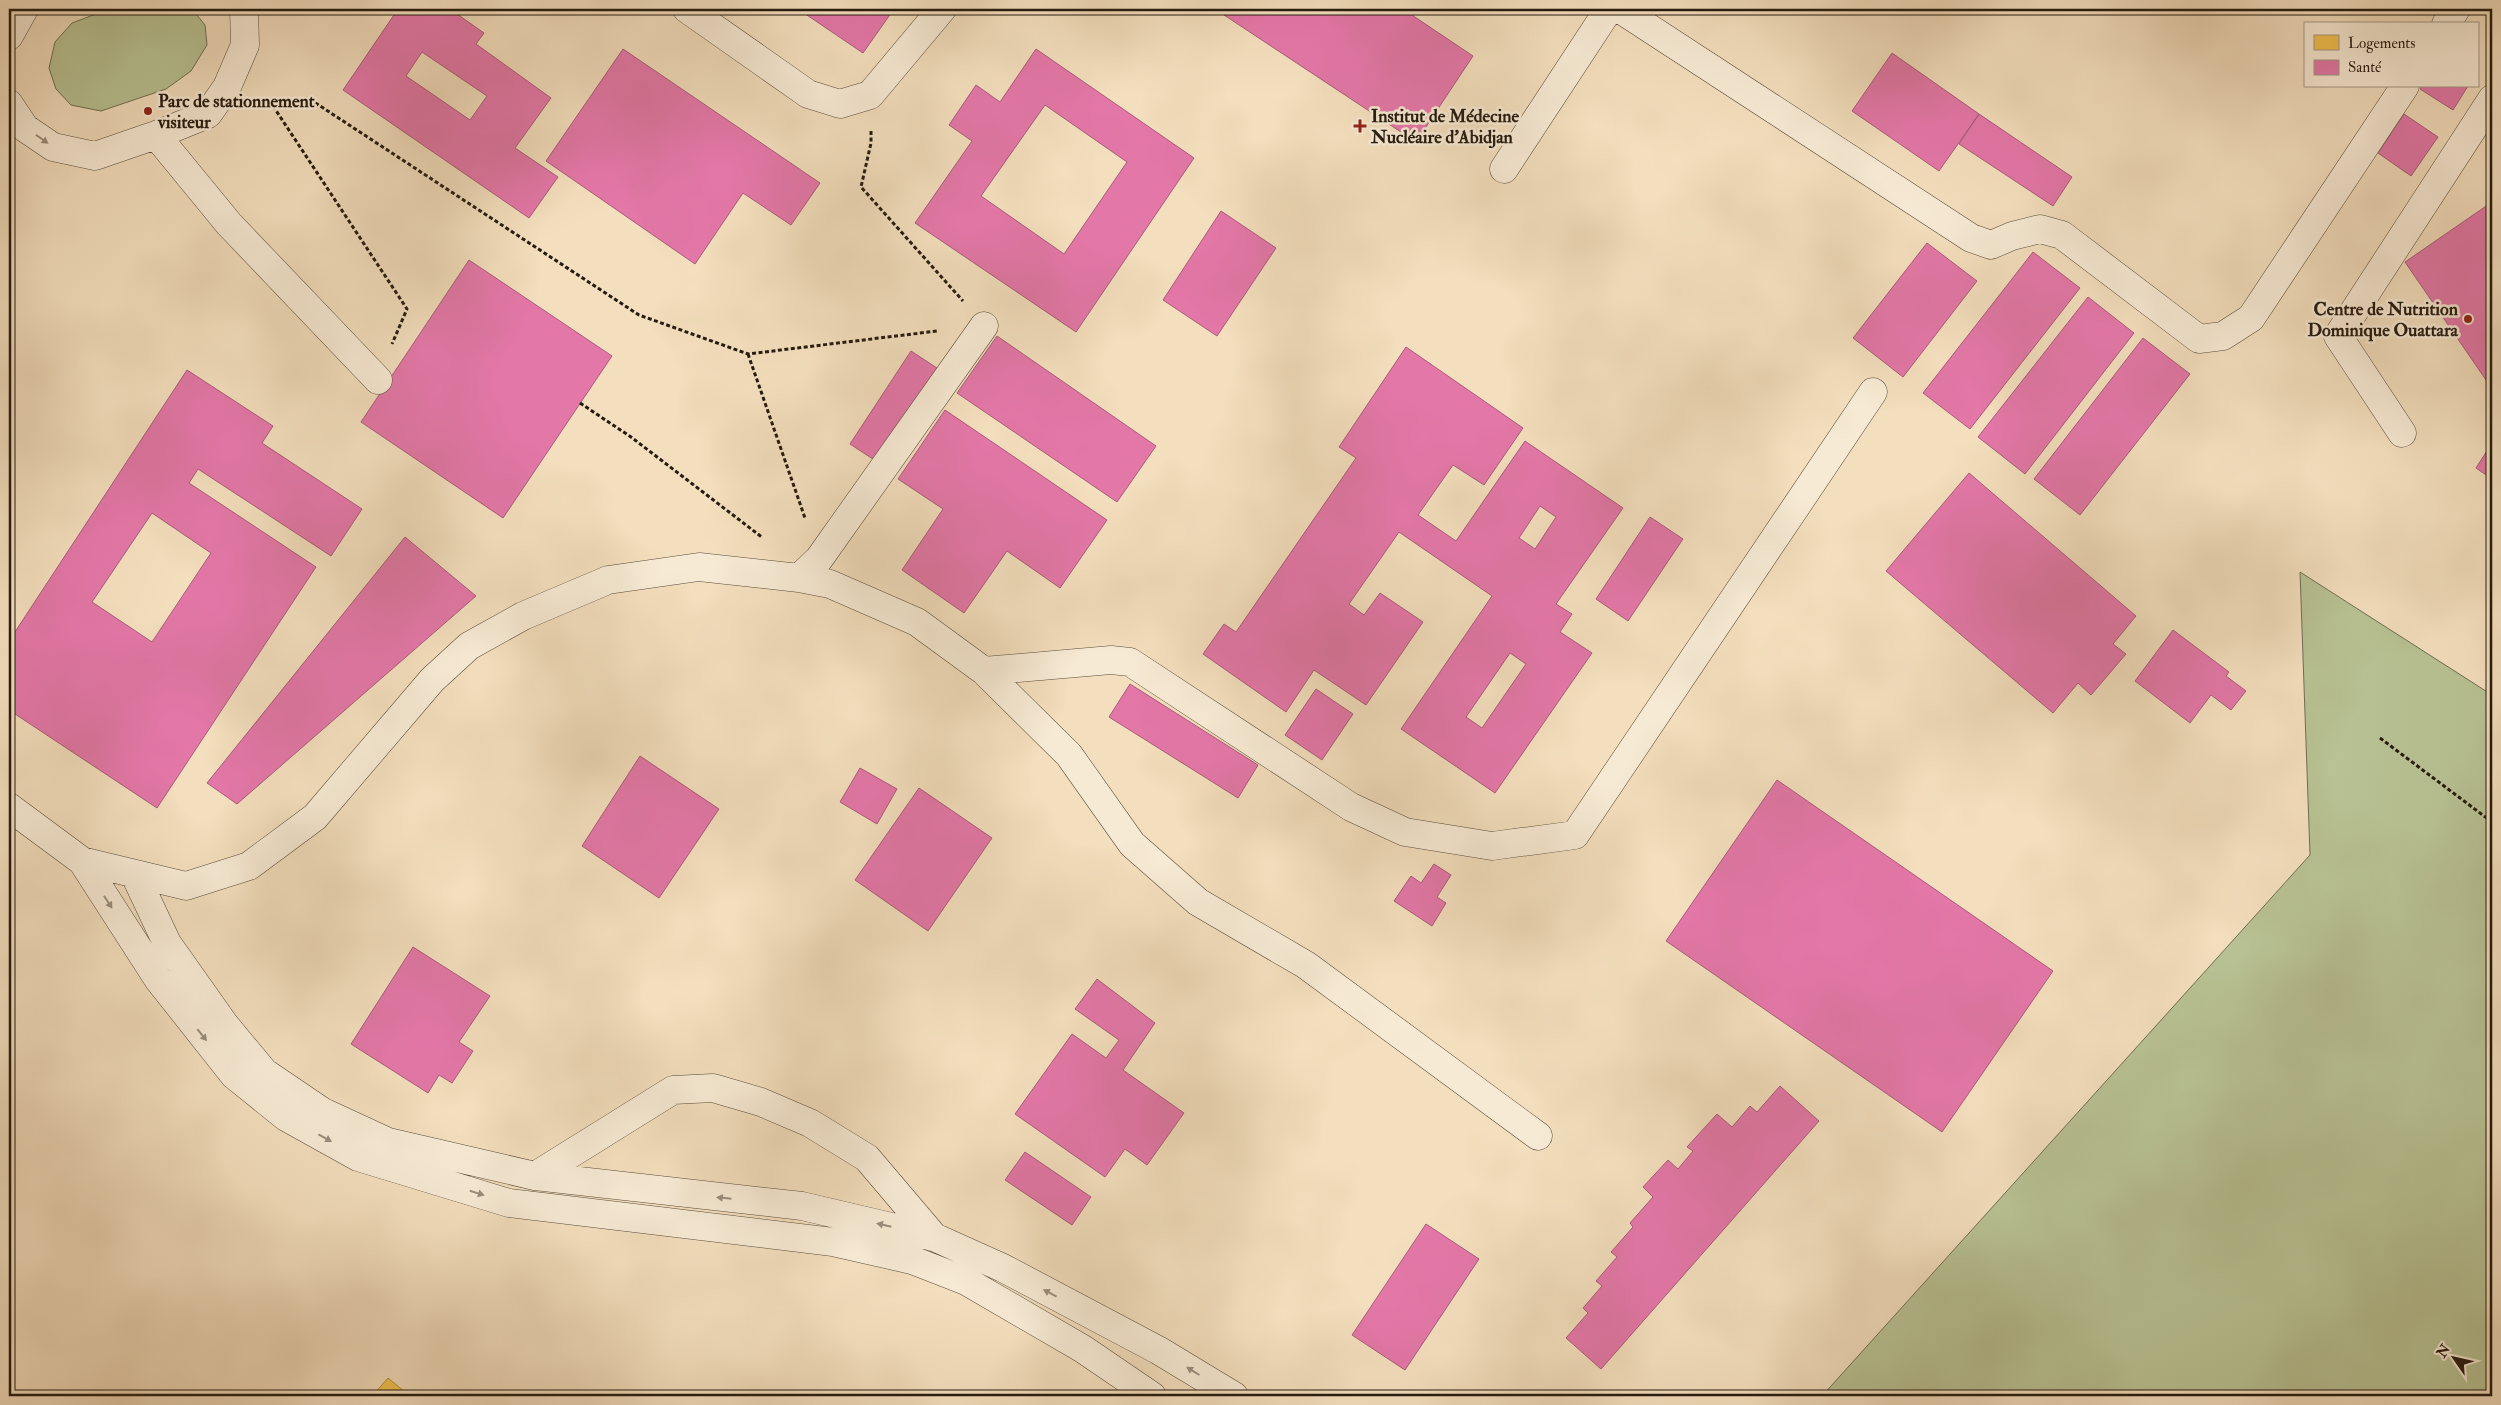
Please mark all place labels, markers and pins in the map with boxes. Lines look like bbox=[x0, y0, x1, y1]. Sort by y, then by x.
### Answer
place label: Parc de stationnement visiteur bbox=[157, 90, 315, 134]
marker: Parc de stationnement visiteur bbox=[142, 105, 154, 117]
place label: Institut de Médecine Nucléaire d'Abidjan bbox=[1370, 105, 1519, 149]
marker: Institut de Médecine Nucléaire d'Abidjan bbox=[1353, 119, 1367, 133]
place label: Centre de Nutrition Dominique Ouattara bbox=[2307, 298, 2459, 342]
marker: Centre de Nutrition Dominique Ouattara bbox=[2462, 313, 2474, 325]

